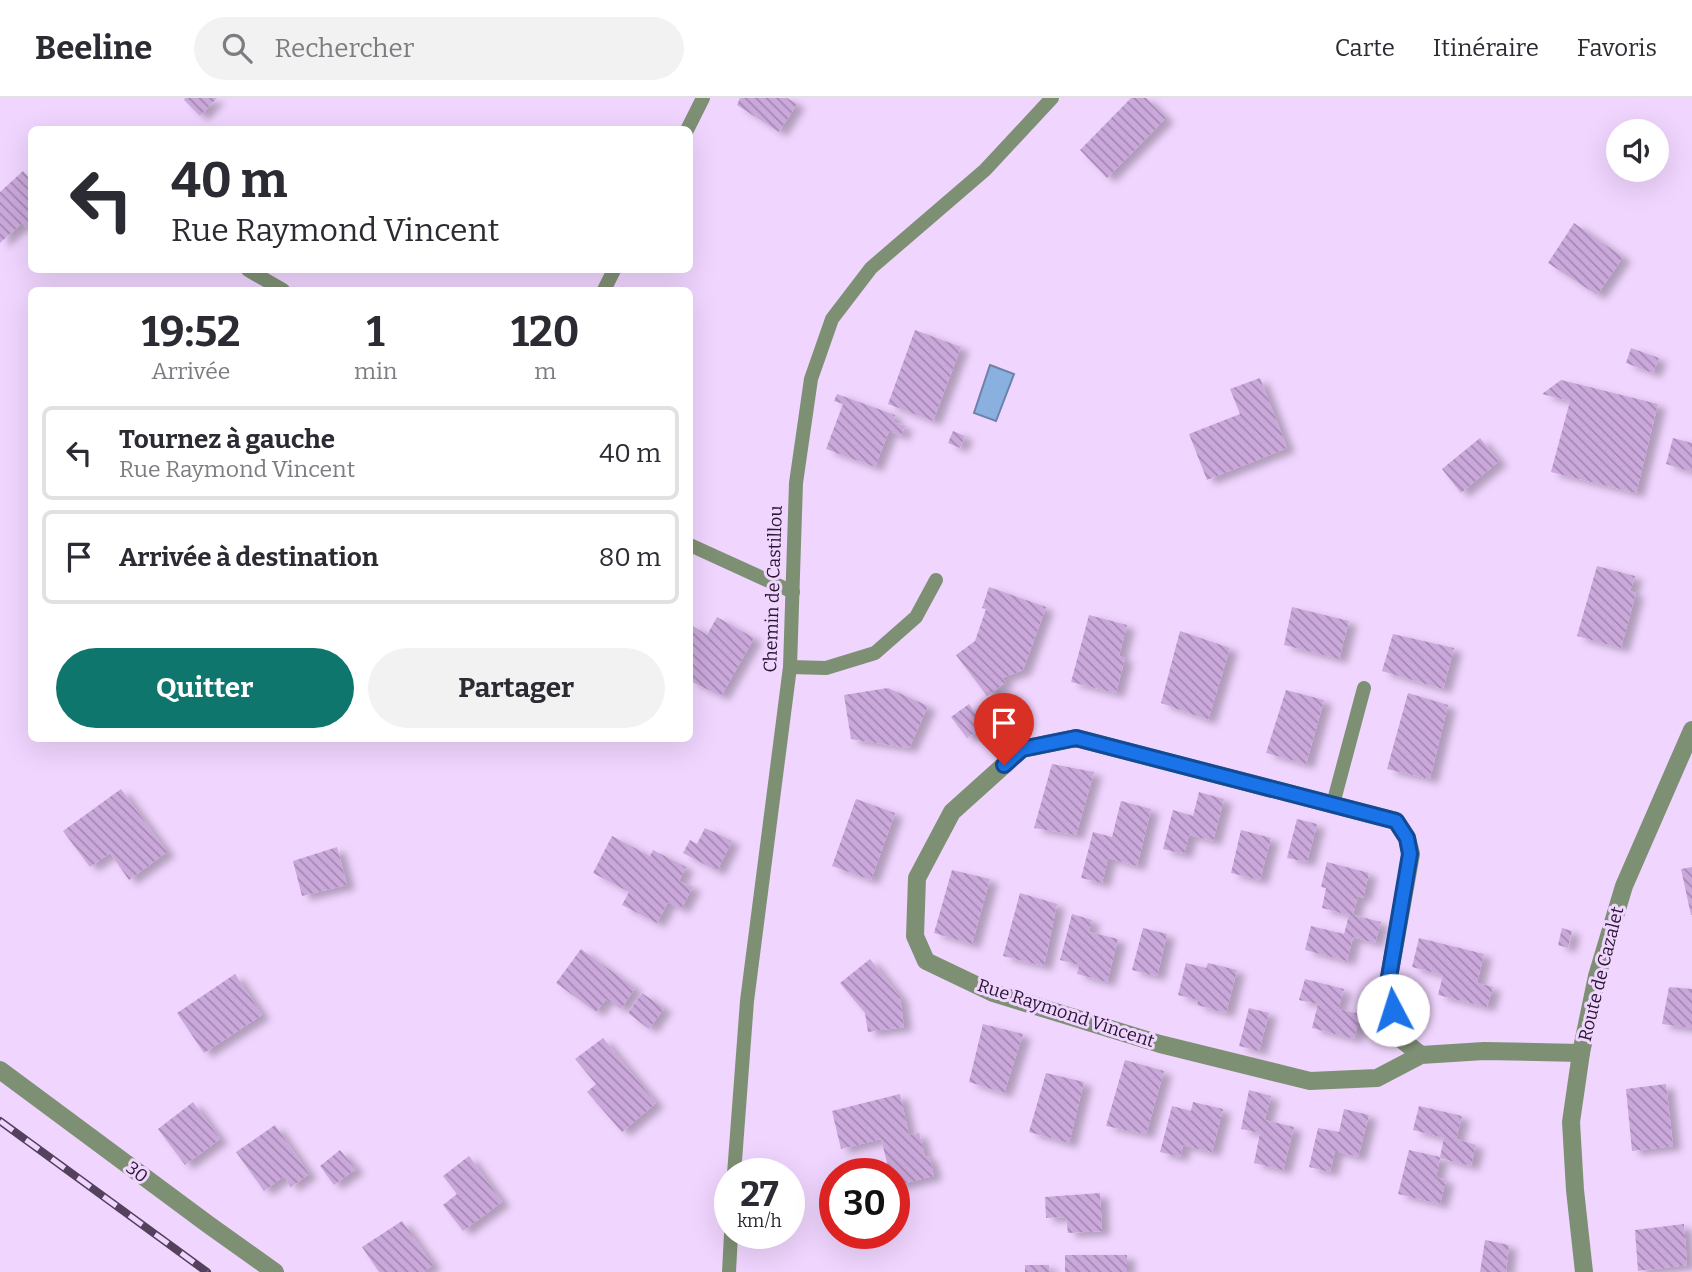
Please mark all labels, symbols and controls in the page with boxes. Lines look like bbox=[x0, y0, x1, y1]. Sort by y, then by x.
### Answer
search box bbox=[194, 17, 684, 80]
text: Beeline bbox=[35, 28, 152, 68]
icon: search bbox=[218, 29, 256, 67]
text: Rechercher bbox=[274, 33, 414, 64]
text: Carte bbox=[1335, 34, 1395, 62]
text: Itinéraire bbox=[1433, 34, 1539, 62]
text: Favoris bbox=[1577, 34, 1657, 62]
map controls bbox=[1606, 119, 1669, 182]
button: sound bbox=[1606, 119, 1669, 182]
text: 40 m bbox=[171, 151, 288, 210]
icon: left bbox=[56, 154, 147, 245]
text: Rue Raymond Vincent bbox=[171, 211, 499, 249]
text: 19:52 bbox=[142, 307, 240, 357]
text: 1 bbox=[367, 307, 385, 357]
text: 120 bbox=[511, 307, 579, 357]
text: Arrivée bbox=[152, 357, 230, 385]
text: min bbox=[354, 357, 397, 385]
text: m bbox=[534, 357, 556, 385]
text: Tournez à gauche bbox=[119, 424, 335, 455]
icon: left bbox=[60, 434, 98, 472]
text: 40 m bbox=[599, 438, 661, 469]
text: Rue Raymond Vincent bbox=[119, 455, 355, 483]
street label: Chemin de Castillou bbox=[759, 505, 787, 673]
icon: arrive bbox=[60, 538, 98, 576]
text: Arrivée à destination bbox=[119, 542, 378, 573]
text: 80 m bbox=[599, 542, 661, 573]
button: Quitter bbox=[56, 648, 354, 728]
button: Partager bbox=[368, 648, 665, 728]
pin bbox=[974, 693, 1034, 765]
icon: arrive bbox=[985, 704, 1023, 742]
street label: Route de Cazalet bbox=[1574, 904, 1628, 1044]
position arrow bbox=[1356, 973, 1430, 1047]
street label: Rue Raymond Vincent bbox=[975, 974, 1158, 1052]
street label: 30 bbox=[122, 1157, 152, 1187]
speed limit sign: 30 bbox=[819, 1158, 910, 1249]
text: 27 bbox=[740, 1173, 779, 1215]
text: km/h bbox=[737, 1210, 782, 1232]

